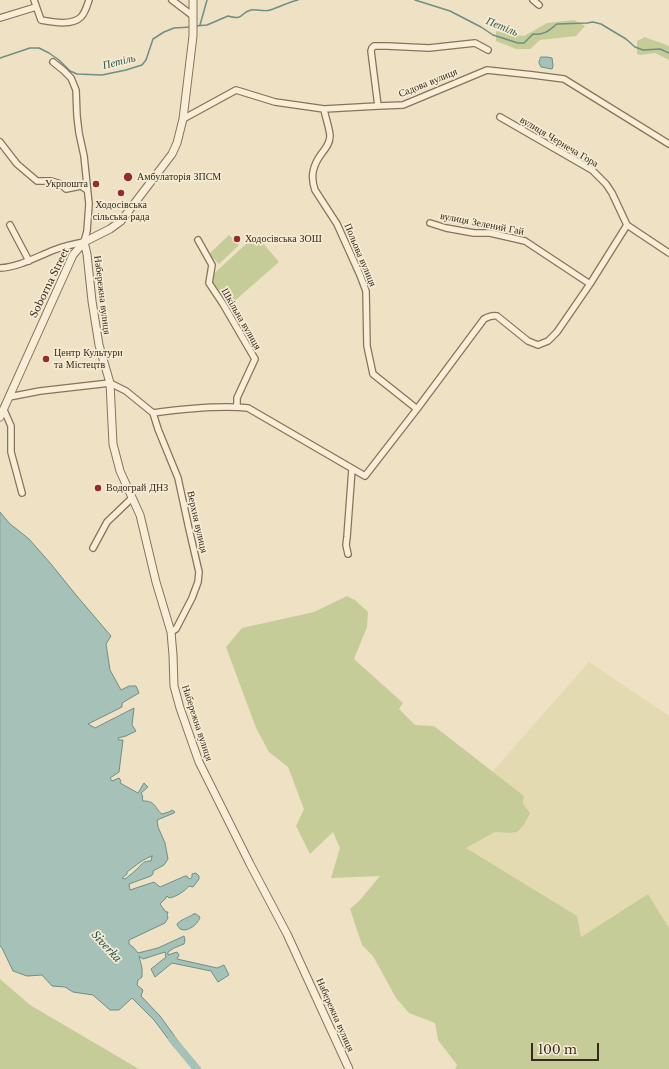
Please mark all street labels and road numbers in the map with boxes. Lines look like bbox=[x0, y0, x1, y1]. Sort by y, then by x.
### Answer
street label: Садова вулиця bbox=[397, 66, 459, 100]
street label: вулиця Чернеча Гора bbox=[518, 114, 600, 170]
street label: вулиця Зелений Гай bbox=[439, 210, 525, 238]
street label: Польова вулиця bbox=[341, 221, 379, 289]
street label: Soborna Street bbox=[28, 246, 72, 320]
street label: Набережна вулиця bbox=[91, 255, 113, 335]
street label: Шкільна вулиця bbox=[219, 286, 263, 352]
street label: Верхня вулиця bbox=[184, 490, 210, 554]
street label: Набережна вулиця bbox=[179, 683, 215, 763]
street label: Набережна вулиця bbox=[313, 976, 357, 1054]

